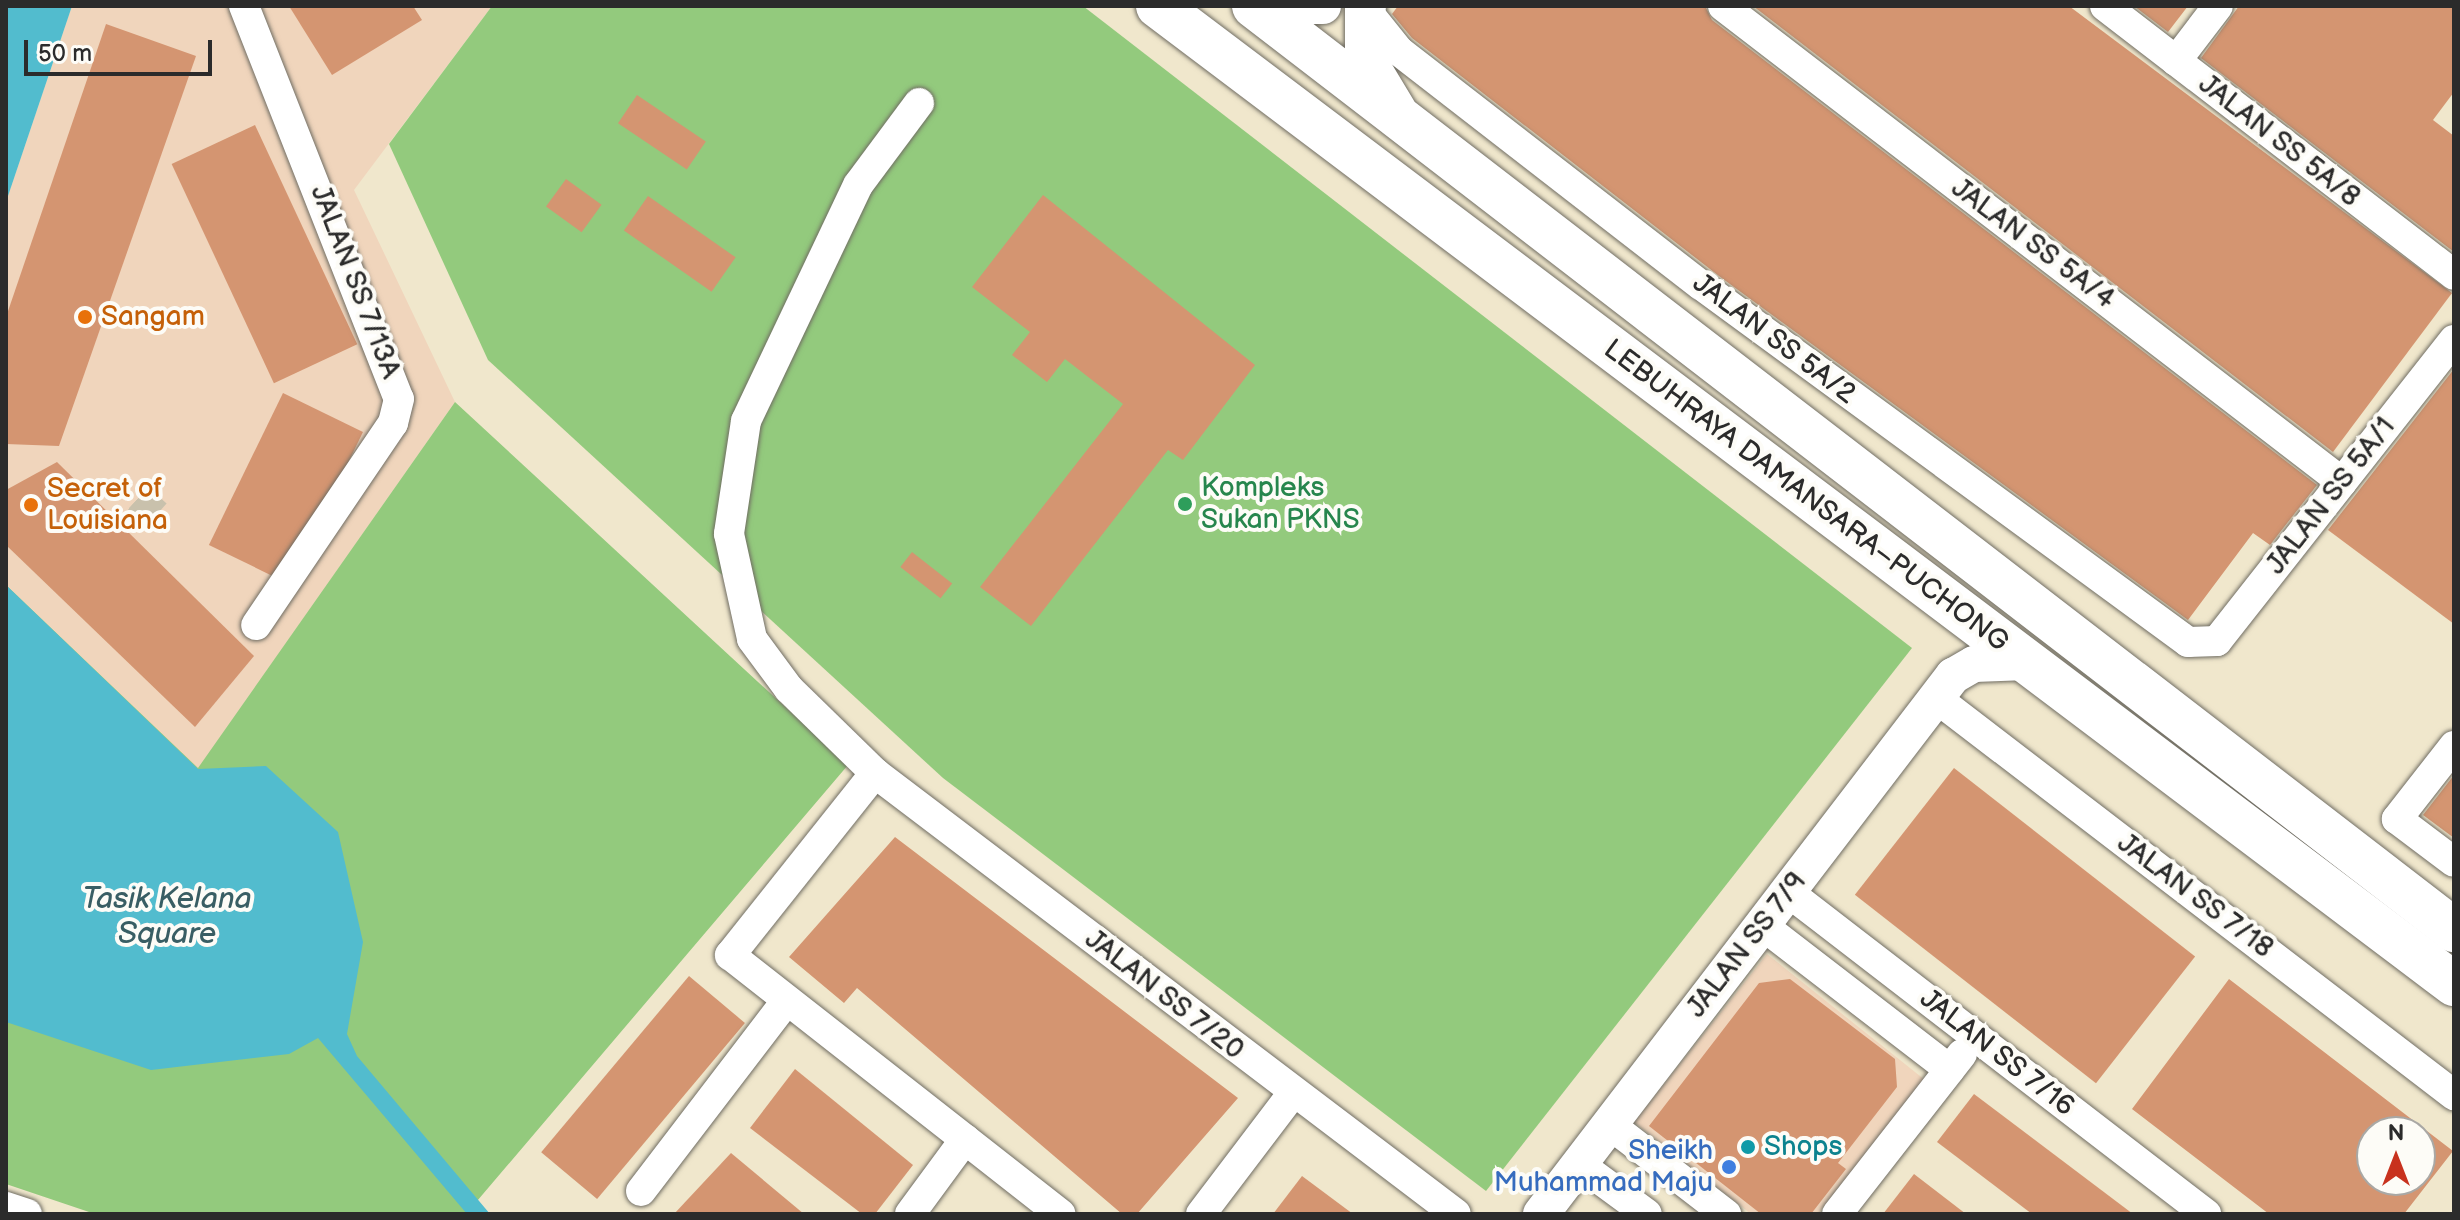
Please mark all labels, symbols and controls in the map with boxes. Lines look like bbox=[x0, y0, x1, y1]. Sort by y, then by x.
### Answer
scale bar bbox=[28, 24, 216, 74]
text: 50 m bbox=[38, 39, 92, 68]
street label: JALAN SS 5A/8 bbox=[2191, 67, 2367, 215]
street label: JALAN SS 5A/4 bbox=[1944, 171, 2122, 317]
street label: JALAN SS 7/13A bbox=[303, 180, 407, 384]
street label: JALAN SS 5A/2 bbox=[1686, 267, 1862, 411]
place label: Sangam bbox=[101, 300, 205, 334]
marker: Sangam bbox=[76, 308, 94, 326]
street label: LEBUHRAYA DAMANSARA–PUCHONG bbox=[1597, 333, 2015, 659]
street label: JALAN SS 5A/1 bbox=[2259, 411, 2403, 581]
place label: Kompleks Sukan PKNS bbox=[1201, 471, 1360, 537]
place label: Secret of Louisiana bbox=[47, 472, 168, 538]
marker: Kompleks Sukan PKNS bbox=[1176, 495, 1194, 513]
marker: Secret of Louisiana bbox=[22, 496, 40, 514]
street label: JALAN SS 7/18 bbox=[2110, 826, 2280, 966]
street label: JALAN SS 7/9 bbox=[1679, 865, 1815, 1025]
water label: Tasik Kelana Square bbox=[82, 881, 252, 952]
street label: JALAN SS 7/20 bbox=[1078, 922, 1250, 1068]
street label: JALAN SS 7/16 bbox=[1913, 982, 2081, 1124]
north arrow bbox=[2356, 1116, 2436, 1196]
text: N bbox=[2388, 1120, 2404, 1147]
place label: Shops bbox=[1764, 1130, 1842, 1164]
place label: Sheikh Muhammad Maju bbox=[1494, 1134, 1713, 1200]
marker: Shops bbox=[1739, 1138, 1757, 1156]
marker: Sheikh Muhammad Maju bbox=[1720, 1158, 1738, 1176]

